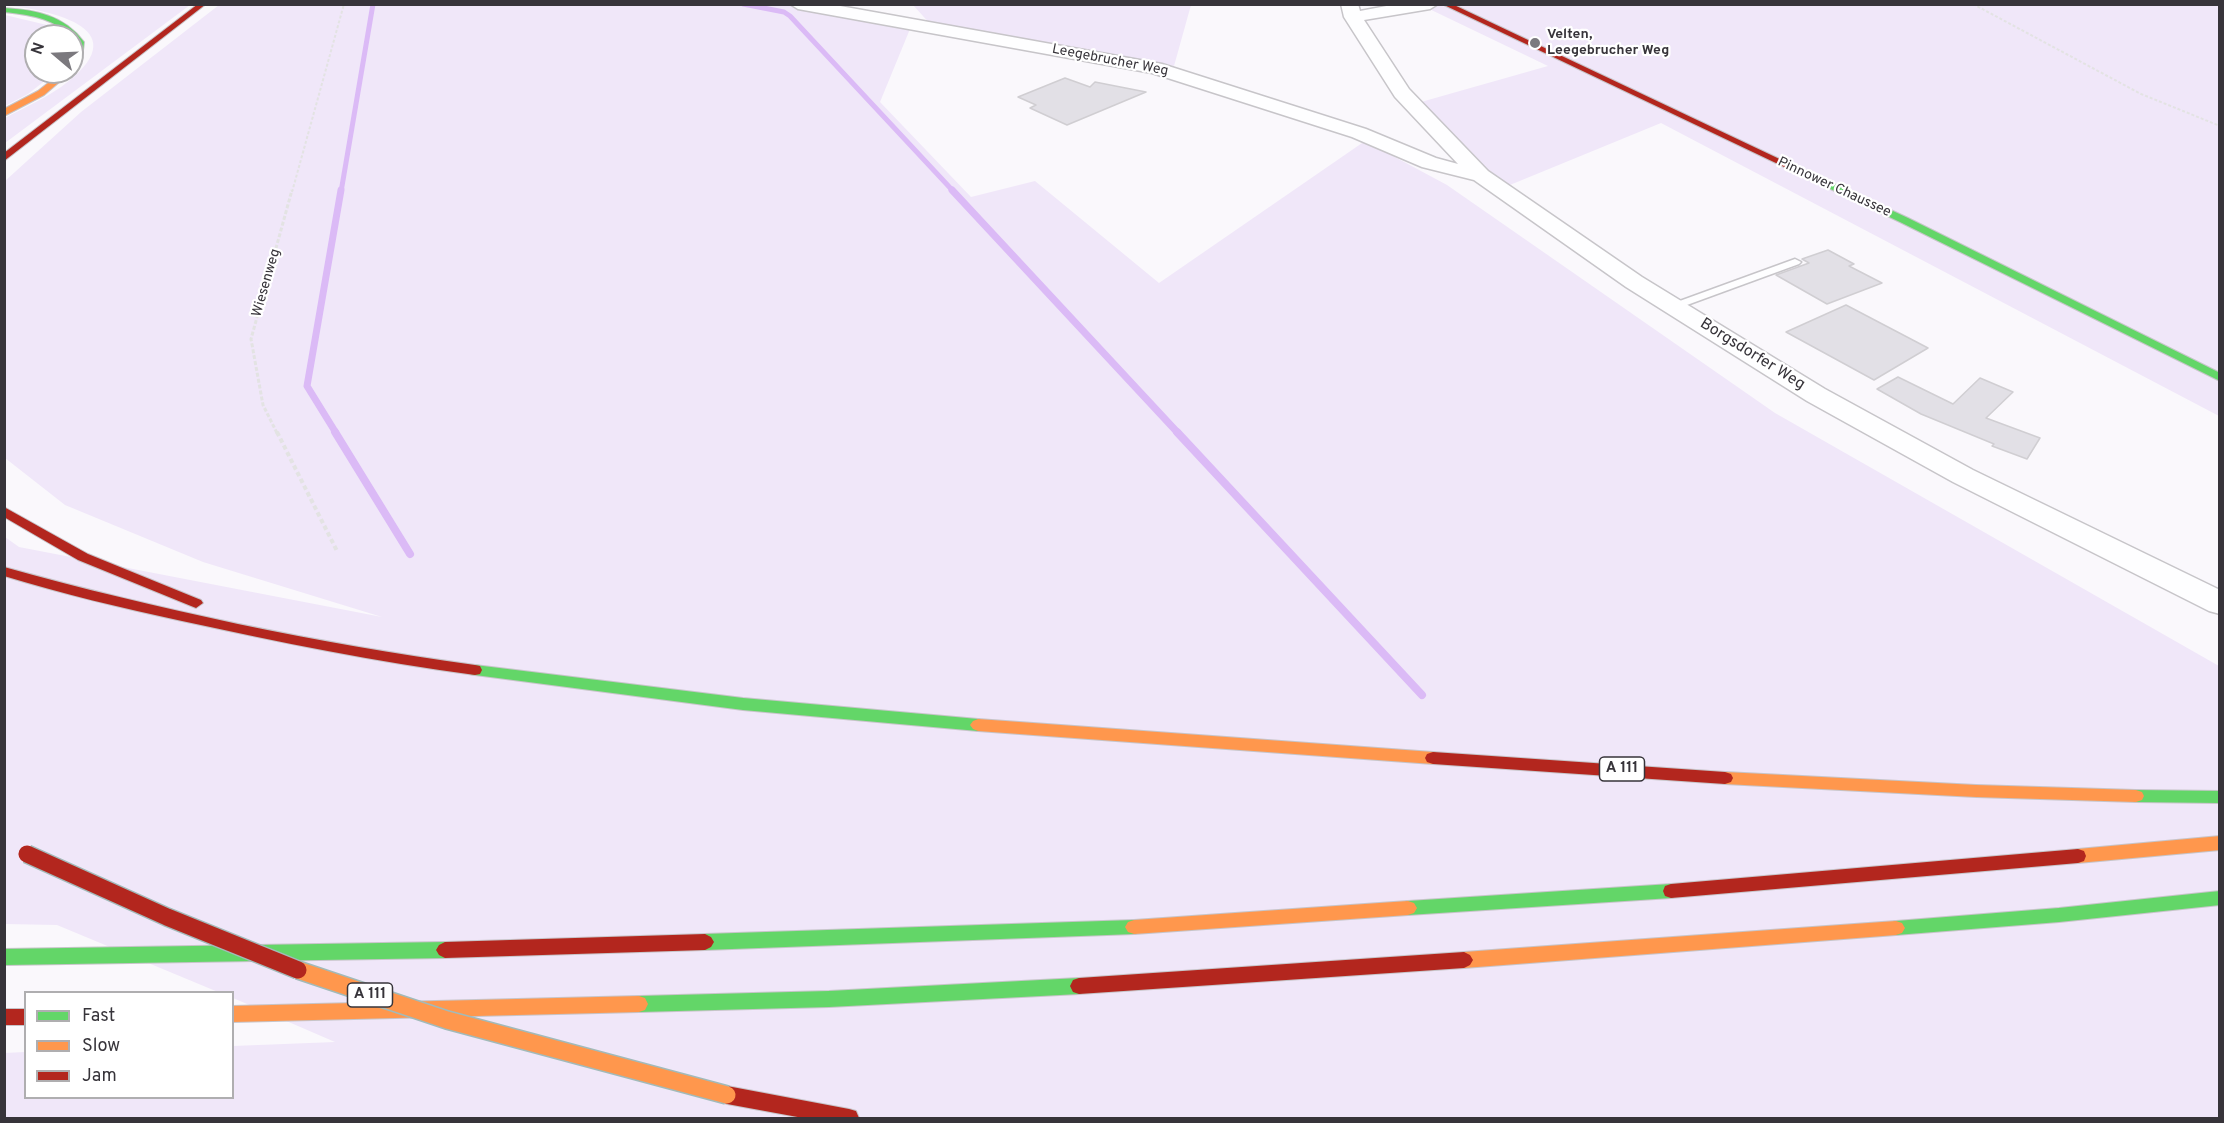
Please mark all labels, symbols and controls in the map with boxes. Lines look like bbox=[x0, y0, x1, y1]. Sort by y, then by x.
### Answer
north arrow bbox=[24, 24, 84, 84]
place label: Velten, Leegebrucher Weg bbox=[1547, 27, 1669, 60]
marker: Velten, Leegebrucher Weg bbox=[1528, 36, 1542, 50]
text: N bbox=[28, 40, 50, 57]
street label: Leegebrucher Weg bbox=[1050, 41, 1170, 81]
street label: Pinnower Chaussee bbox=[1775, 154, 1893, 222]
street label: Wiesenweg bbox=[249, 247, 285, 319]
street label: Borgsdorfer Weg bbox=[1696, 315, 1808, 395]
road number: A 111 bbox=[1600, 757, 1644, 781]
road number: A 111 bbox=[348, 983, 392, 1007]
legend bbox=[24, 991, 234, 1099]
text: Fast bbox=[82, 1005, 115, 1028]
text: Slow bbox=[82, 1035, 120, 1058]
text: Jam bbox=[82, 1065, 117, 1088]

